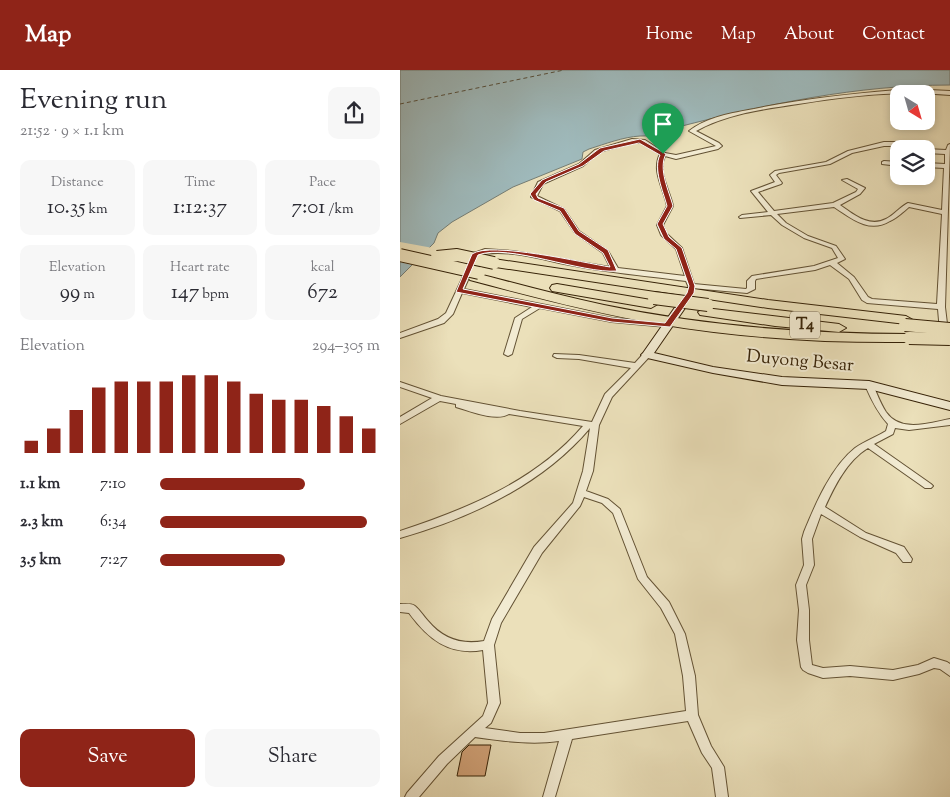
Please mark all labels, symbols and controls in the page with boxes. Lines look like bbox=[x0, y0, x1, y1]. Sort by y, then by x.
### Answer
text: Map bbox=[25, 18, 71, 52]
text: Home bbox=[646, 22, 693, 48]
text: Map bbox=[721, 22, 756, 48]
text: About bbox=[784, 22, 834, 48]
text: Contact bbox=[862, 22, 925, 48]
text: Evening run bbox=[20, 81, 167, 121]
north arrow bbox=[890, 85, 935, 130]
map controls bbox=[890, 85, 935, 185]
button: share bbox=[328, 87, 380, 139]
pin bbox=[642, 103, 684, 154]
icon: arrive bbox=[649, 110, 677, 138]
text: 21:52 · 9 × 1.1 km bbox=[20, 120, 124, 143]
button: layers bbox=[890, 140, 935, 185]
text: Distance bbox=[51, 173, 104, 193]
text: Time bbox=[184, 173, 216, 193]
text: Pace bbox=[309, 173, 336, 193]
text: 10.35 bbox=[47, 193, 85, 223]
text: 1:12:37 bbox=[173, 193, 227, 223]
text: 7:01 bbox=[292, 193, 325, 223]
text: km bbox=[85, 200, 108, 220]
text: /km bbox=[325, 200, 354, 220]
text: Elevation bbox=[49, 258, 106, 278]
text: Heart rate bbox=[170, 258, 230, 278]
text: kcal bbox=[311, 258, 335, 278]
text: 99 bbox=[60, 278, 80, 308]
text: 147 bbox=[171, 278, 199, 308]
text: 672 bbox=[307, 278, 338, 308]
text: m bbox=[80, 285, 95, 305]
text: bpm bbox=[199, 285, 229, 305]
road number: T4 bbox=[790, 312, 820, 338]
text: Elevation bbox=[20, 335, 85, 358]
text: 294–305 m bbox=[312, 335, 380, 358]
street label: Duyong Besar bbox=[745, 344, 855, 380]
text: 1.1 km bbox=[20, 473, 60, 496]
text: 7:10 bbox=[100, 473, 126, 496]
text: 2.3 km bbox=[20, 511, 63, 534]
text: 6:34 bbox=[100, 511, 126, 534]
text: 3.5 km bbox=[20, 549, 61, 572]
text: 7:27 bbox=[100, 549, 128, 572]
button: Save bbox=[20, 729, 195, 787]
button: Share bbox=[205, 729, 380, 787]

